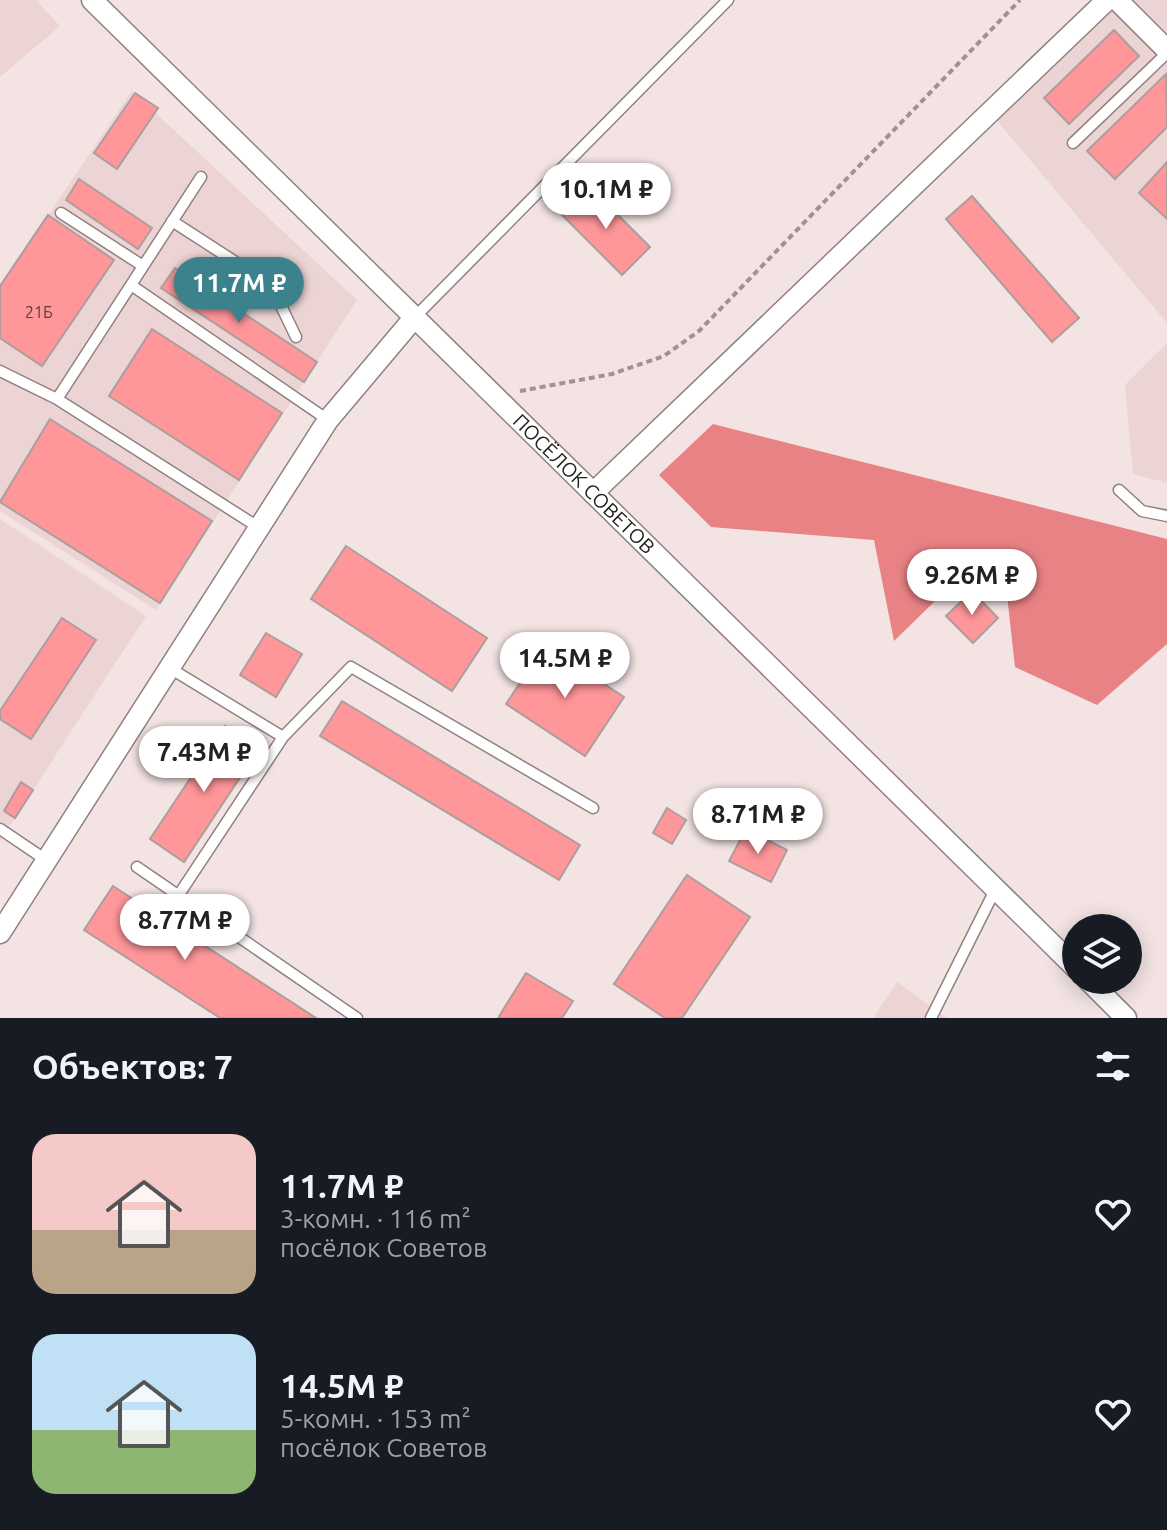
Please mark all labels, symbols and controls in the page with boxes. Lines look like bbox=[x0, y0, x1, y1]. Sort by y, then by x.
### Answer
pin: 10.1M ₽ bbox=[532, 163, 680, 231]
text: 10.1M ₽ bbox=[559, 174, 653, 203]
pin: 11.7M ₽ bbox=[165, 257, 313, 325]
text: 11.7M ₽ bbox=[192, 268, 286, 297]
house number: 21Б bbox=[25, 303, 53, 321]
street label: ПОСЁЛОК СОВЕТОВ bbox=[509, 409, 660, 558]
pin: 9.26M ₽ bbox=[898, 549, 1046, 617]
text: 9.26M ₽ bbox=[925, 560, 1019, 589]
pin: 14.5M ₽ bbox=[491, 632, 639, 700]
text: 14.5M ₽ bbox=[518, 643, 612, 672]
pin: 7.43M ₽ bbox=[130, 726, 278, 794]
text: 7.43M ₽ bbox=[157, 737, 251, 766]
pin: 8.71M ₽ bbox=[684, 788, 832, 856]
text: 8.71M ₽ bbox=[711, 799, 805, 828]
pin: 8.77M ₽ bbox=[111, 894, 259, 962]
text: 8.77M ₽ bbox=[138, 905, 232, 934]
map controls bbox=[1062, 914, 1142, 994]
button: layers bbox=[1062, 914, 1142, 994]
icon: filters bbox=[1091, 1044, 1135, 1088]
text: Объектов: 7 bbox=[32, 1047, 233, 1085]
icon: home bbox=[96, 1166, 192, 1262]
text: 11.7M ₽ bbox=[280, 1166, 403, 1204]
icon: heart bbox=[1091, 1192, 1135, 1236]
text: 3-комн. · 116 m² bbox=[280, 1204, 471, 1233]
text: посёлок Советов bbox=[280, 1233, 487, 1262]
icon: home bbox=[96, 1366, 192, 1462]
text: 14.5M ₽ bbox=[280, 1366, 403, 1404]
icon: heart bbox=[1091, 1392, 1135, 1436]
text: 5-комн. · 153 m² bbox=[280, 1404, 471, 1433]
text: посёлок Советов bbox=[280, 1433, 487, 1462]

